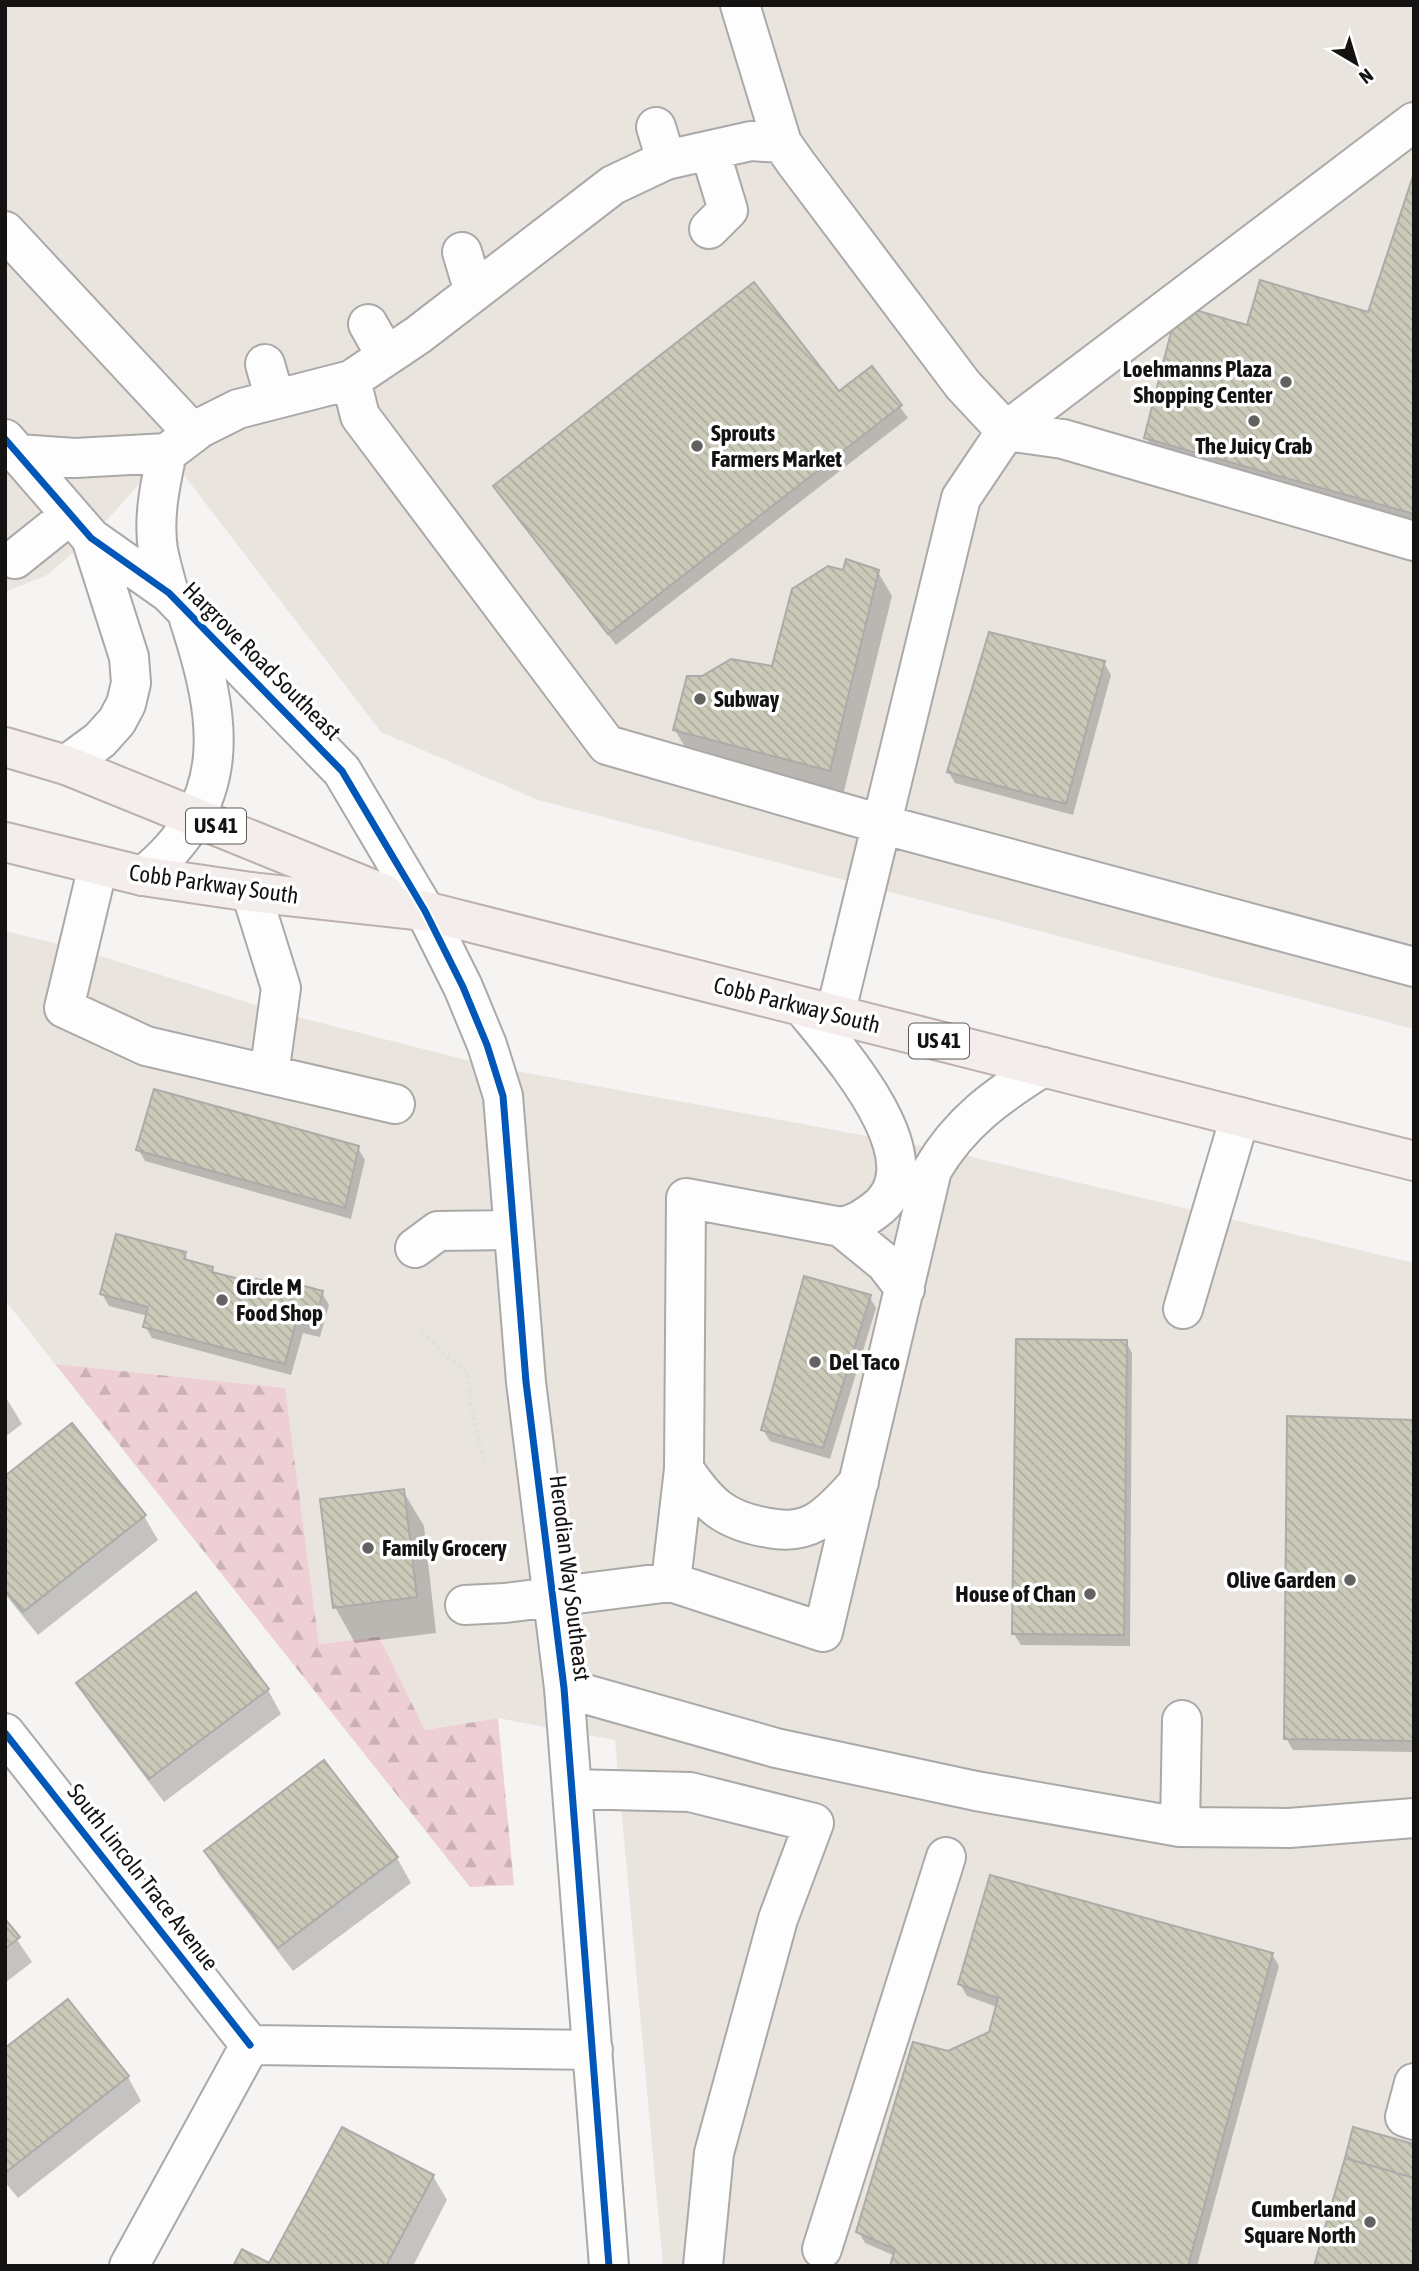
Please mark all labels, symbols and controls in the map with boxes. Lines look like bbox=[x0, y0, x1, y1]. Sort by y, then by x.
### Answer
north arrow bbox=[1321, 28, 1391, 98]
text: N bbox=[1355, 64, 1378, 89]
place label: Loehmanns Plaza Shopping Center bbox=[1123, 356, 1273, 408]
marker: Loehmanns Plaza Shopping Center bbox=[1278, 374, 1294, 390]
marker: The Juicy Crab bbox=[1246, 413, 1262, 429]
place label: Sprouts Farmers Market bbox=[711, 420, 842, 472]
place label: The Juicy Crab bbox=[1195, 433, 1313, 459]
marker: Sprouts Farmers Market bbox=[689, 438, 705, 454]
street label: Hargrove Road Southeast bbox=[178, 577, 346, 745]
place label: Subway bbox=[714, 686, 780, 712]
marker: Subway bbox=[692, 691, 708, 707]
road number: US 41 bbox=[186, 808, 246, 844]
street label: Cobb Parkway South bbox=[128, 859, 300, 909]
street label: Cobb Parkway South bbox=[711, 972, 883, 1038]
road number: US 41 bbox=[909, 1024, 969, 1058]
place label: Circle M Food Shop bbox=[236, 1274, 323, 1326]
marker: Circle M Food Shop bbox=[214, 1292, 230, 1308]
place label: Del Taco bbox=[829, 1349, 900, 1375]
marker: Del Taco bbox=[807, 1354, 823, 1370]
street label: Herodian Way Southeast bbox=[544, 1474, 596, 1682]
place label: Family Grocery bbox=[382, 1535, 507, 1561]
marker: Family Grocery bbox=[360, 1540, 376, 1556]
place label: Olive Garden bbox=[1226, 1567, 1336, 1593]
marker: Olive Garden bbox=[1342, 1572, 1358, 1588]
place label: House of Chan bbox=[955, 1581, 1076, 1607]
marker: House of Chan bbox=[1082, 1586, 1098, 1602]
street label: South Lincoln Trace Avenue bbox=[62, 1779, 224, 1975]
place label: Cumberland Square North bbox=[1245, 2196, 1356, 2248]
marker: Cumberland Square North bbox=[1362, 2214, 1378, 2230]

